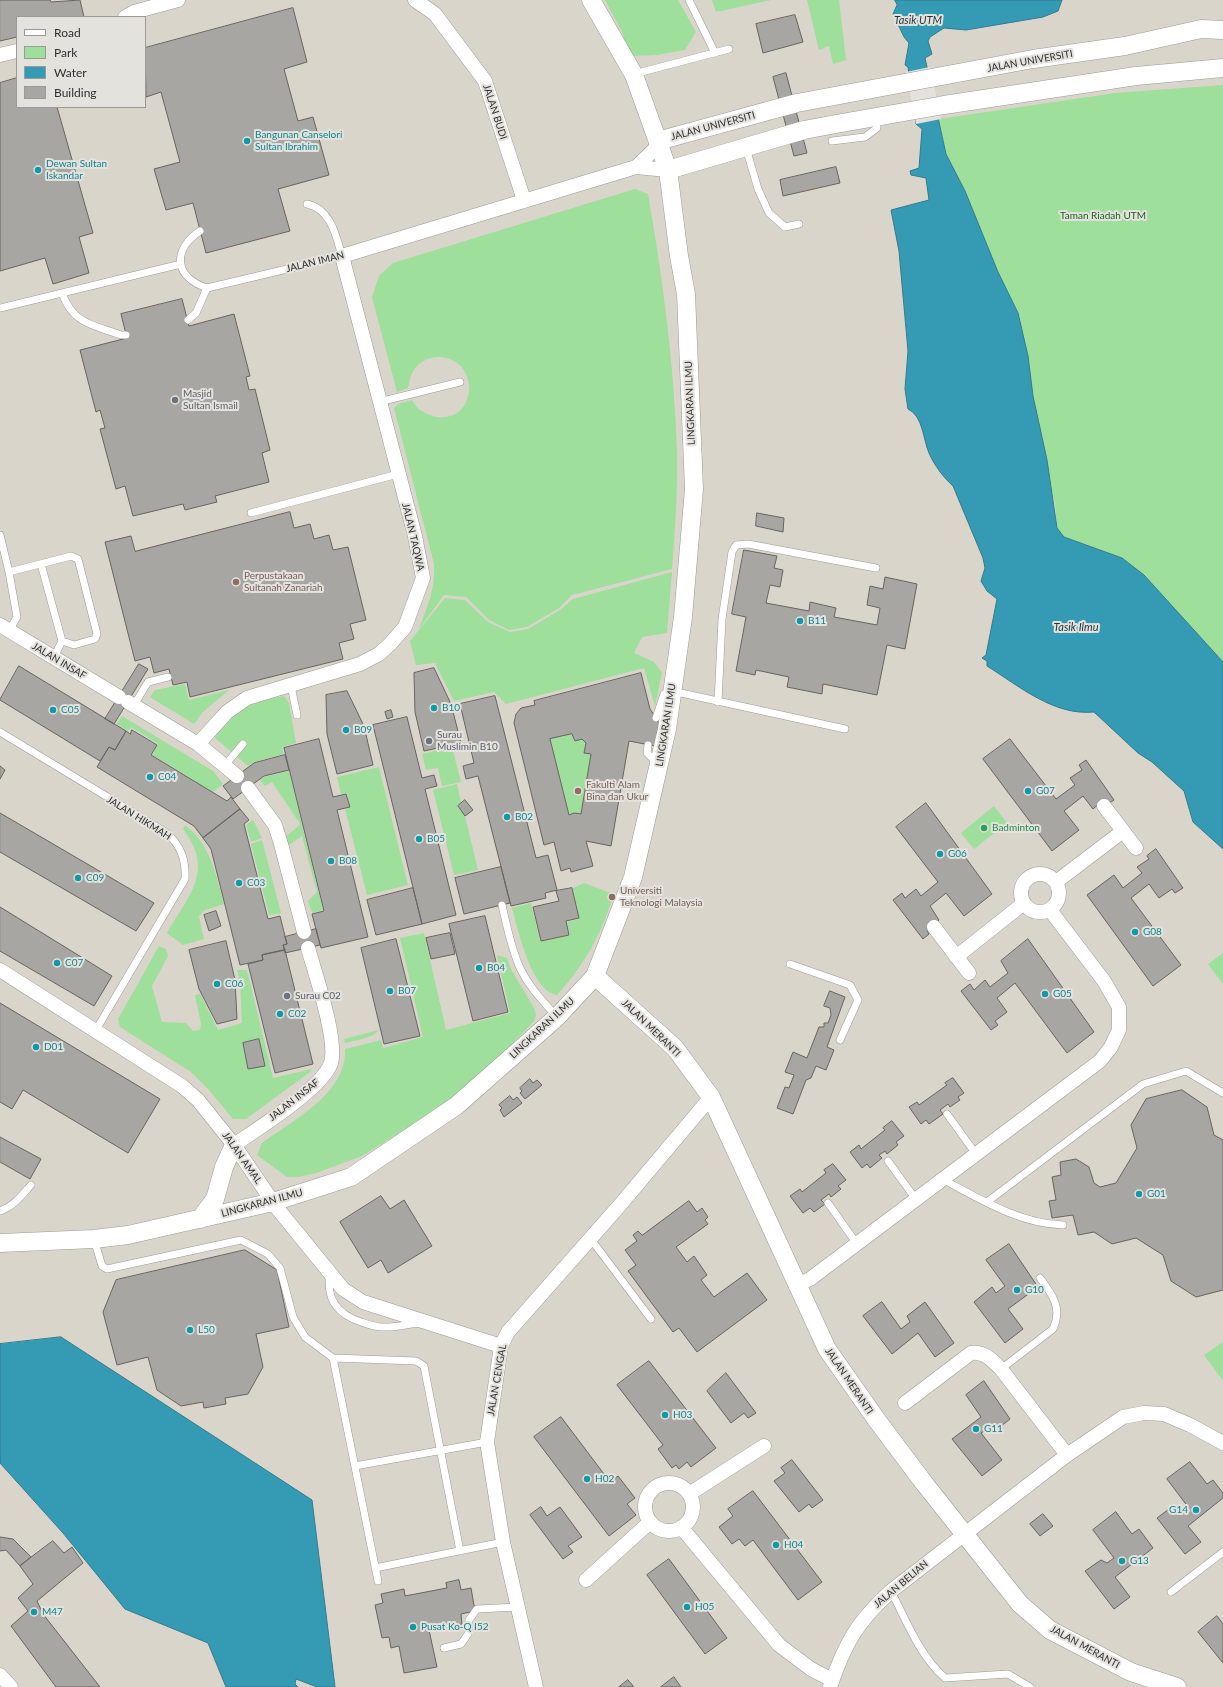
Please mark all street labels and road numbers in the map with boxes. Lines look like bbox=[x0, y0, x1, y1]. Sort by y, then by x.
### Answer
street label: JALAN UNIVERSITI bbox=[986, 48, 1074, 74]
street label: JALAN BUDI bbox=[480, 83, 510, 141]
street label: JALAN UNIVERSITI bbox=[670, 109, 756, 143]
street label: JALAN IMAN bbox=[285, 249, 345, 275]
street label: LINGKARAN ILMU bbox=[683, 361, 697, 445]
street label: JALAN TAQWA bbox=[399, 502, 427, 572]
street label: JALAN INSAF bbox=[30, 640, 88, 682]
street label: LINGKARAN ILMU bbox=[653, 683, 679, 767]
street label: JALAN HIKMAH bbox=[105, 793, 173, 843]
street label: LINGKARAN ILMU bbox=[507, 995, 577, 1061]
street label: JALAN MERANTI bbox=[619, 997, 683, 1059]
street label: JALAN INSAF bbox=[266, 1076, 322, 1124]
street label: JALAN AMAL bbox=[220, 1130, 264, 1186]
street label: LINGKARAN ILMU bbox=[220, 1186, 304, 1220]
street label: JALAN CENGAL bbox=[485, 1343, 509, 1417]
street label: JALAN MERANTI bbox=[822, 1346, 876, 1416]
street label: JALAN BELIAN bbox=[871, 1558, 931, 1610]
street label: JALAN MERANTI bbox=[1048, 1623, 1122, 1671]

